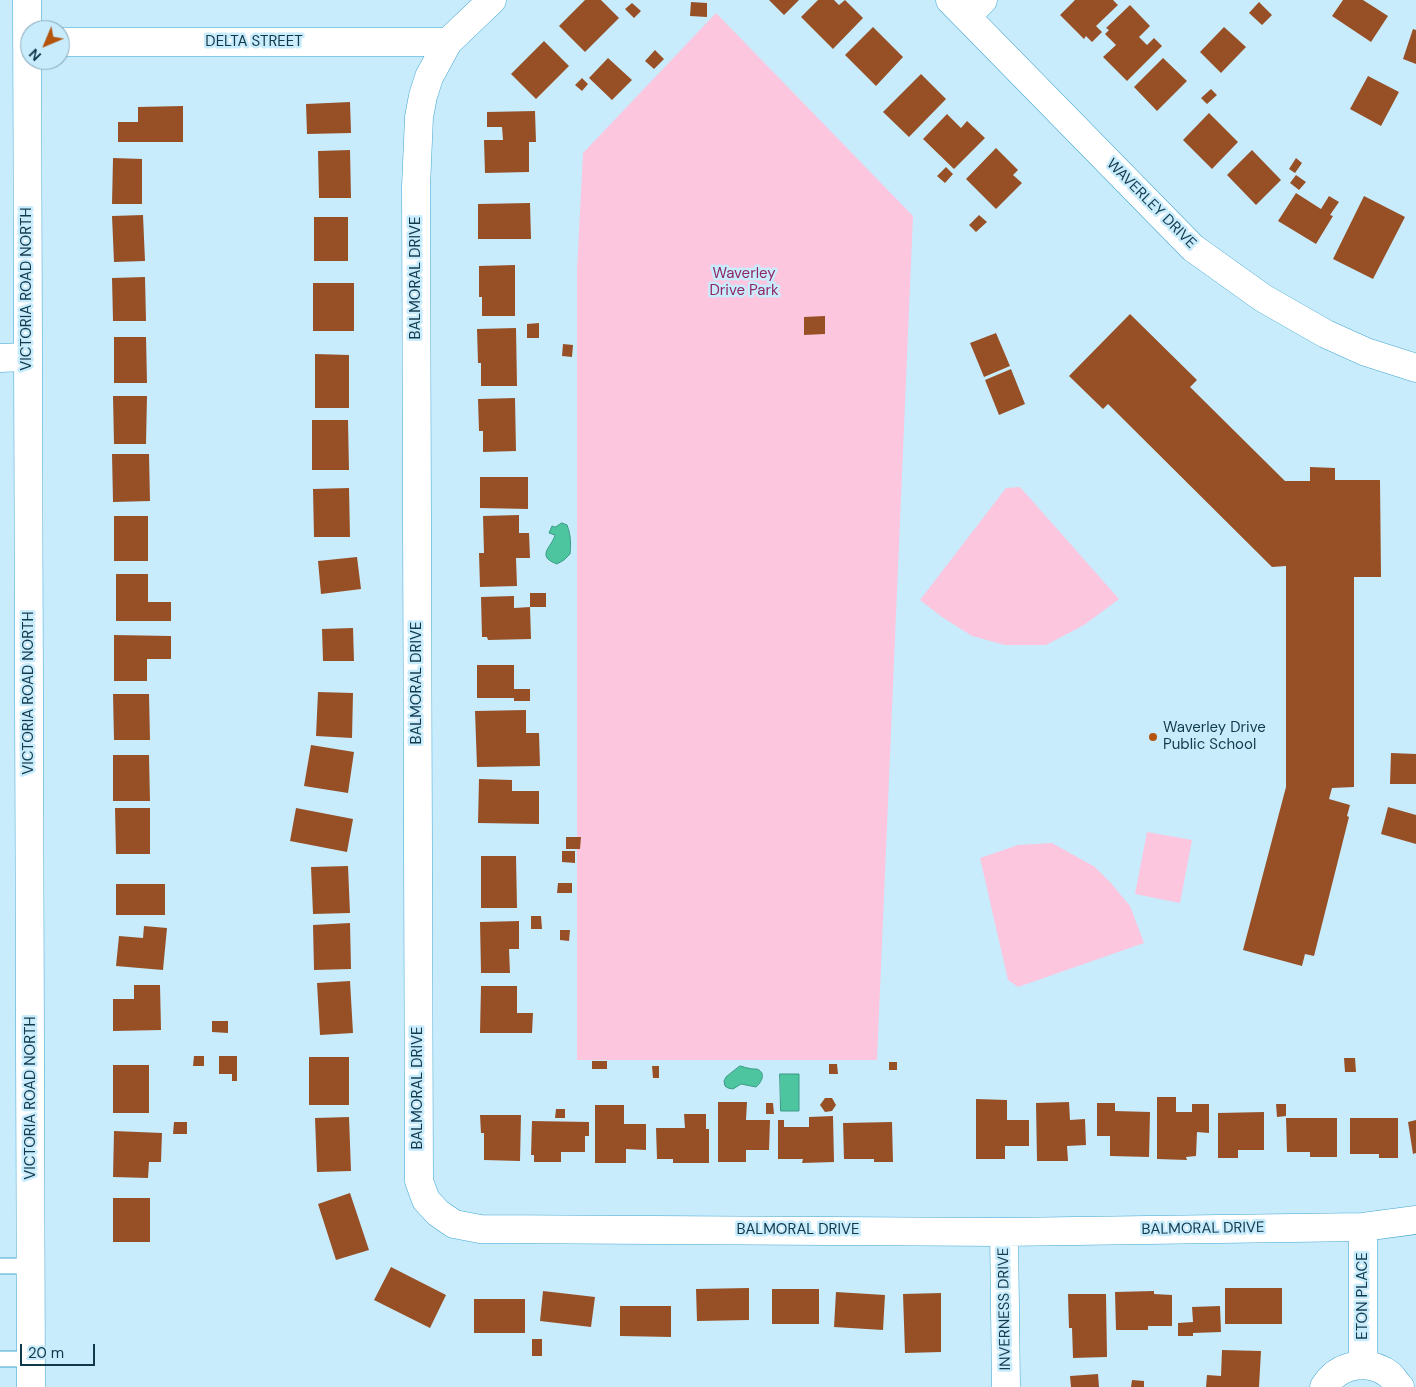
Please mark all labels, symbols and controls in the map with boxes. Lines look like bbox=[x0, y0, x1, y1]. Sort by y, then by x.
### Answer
north arrow bbox=[20, 20, 70, 70]
street label: DELTA STREET bbox=[205, 33, 303, 51]
text: N bbox=[25, 45, 45, 65]
street label: WAVERLEY DRIVE bbox=[1102, 155, 1200, 253]
street label: VICTORIA ROAD NORTH bbox=[18, 207, 36, 371]
street label: BALMORAL DRIVE bbox=[407, 217, 425, 339]
park label: Waverley Drive Park bbox=[709, 265, 779, 300]
street label: VICTORIA ROAD NORTH bbox=[20, 611, 38, 775]
street label: BALMORAL DRIVE bbox=[408, 622, 426, 744]
place label: Waverley Drive Public School bbox=[1163, 719, 1266, 754]
marker: Waverley Drive Public School bbox=[1147, 731, 1159, 743]
street label: VICTORIA ROAD NORTH bbox=[22, 1016, 40, 1180]
street label: BALMORAL DRIVE bbox=[409, 1027, 427, 1149]
street label: BALMORAL DRIVE bbox=[1141, 1219, 1265, 1239]
street label: BALMORAL DRIVE bbox=[737, 1221, 859, 1239]
street label: INVERNESS DRIVE bbox=[995, 1247, 1015, 1371]
street label: ETON PLACE bbox=[1354, 1252, 1372, 1340]
scale bar bbox=[22, 1334, 98, 1366]
text: 20 m bbox=[28, 1343, 64, 1363]

